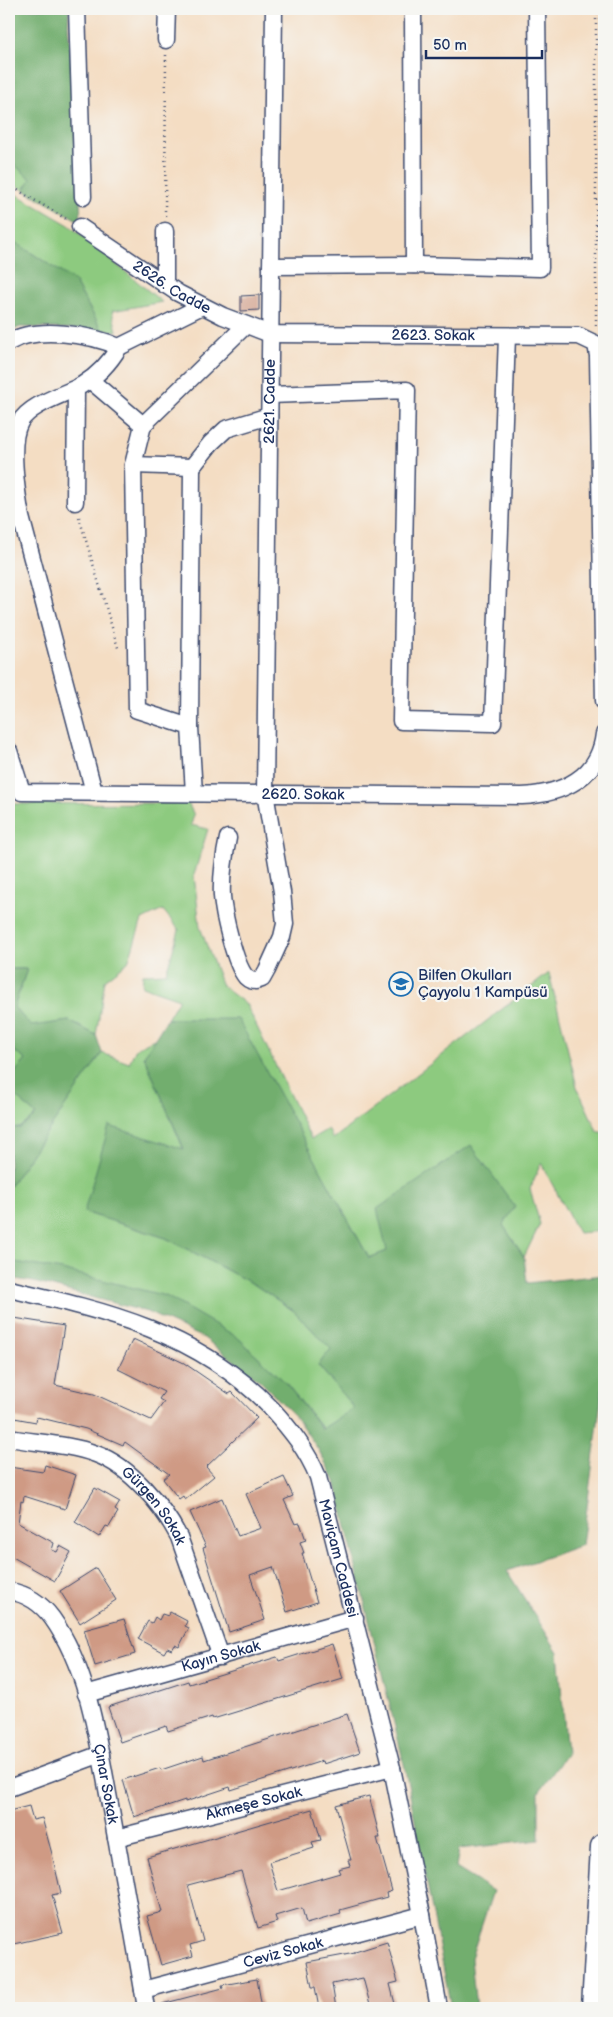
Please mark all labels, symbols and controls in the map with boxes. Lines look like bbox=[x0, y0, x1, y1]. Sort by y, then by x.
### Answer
scale bar bbox=[426, 28, 542, 60]
text: 50 m bbox=[433, 36, 467, 55]
street label: 2626. Cadde bbox=[129, 256, 214, 318]
street label: 2623. Sokak bbox=[391, 326, 475, 345]
street label: 2621. Cadde bbox=[260, 359, 280, 444]
street label: 2620. Sokak bbox=[261, 785, 345, 805]
place label: Bilfen Okulları Çayyolu 1 Kampüsü bbox=[418, 966, 548, 1002]
school or university icon: Bilfen Okulları Çayyolu 1 Kampüsü bbox=[388, 971, 414, 997]
street label: Gürgen Sokak bbox=[117, 1462, 190, 1548]
street label: Maviçam Caddesi bbox=[314, 1497, 362, 1619]
street label: Kayın Sokak bbox=[179, 1636, 263, 1677]
street label: Çınar Sokak bbox=[89, 1742, 122, 1826]
street label: Akmeşe Sokak bbox=[204, 1782, 304, 1825]
street label: Ceviz Sokak bbox=[241, 1933, 326, 1973]

